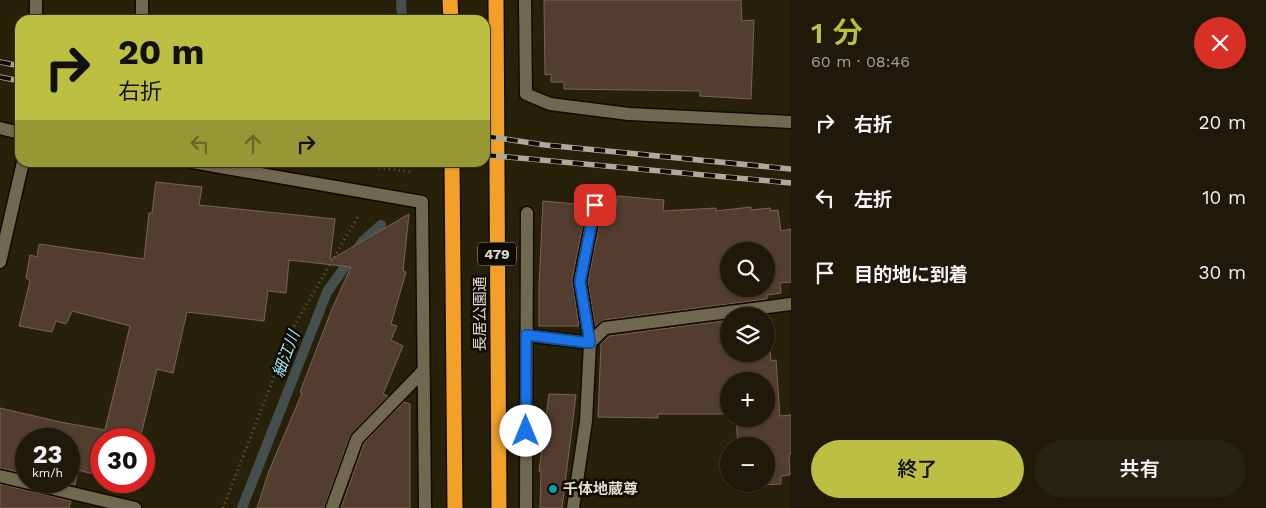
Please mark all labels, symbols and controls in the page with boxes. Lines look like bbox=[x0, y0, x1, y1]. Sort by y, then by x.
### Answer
text: 1 分 bbox=[811, 15, 863, 50]
button: close bbox=[1194, 17, 1246, 69]
text: 20 m bbox=[118, 31, 204, 73]
icon: right bbox=[35, 35, 100, 100]
text: 60 m · 08:46 bbox=[811, 52, 910, 71]
text: 右折 bbox=[118, 79, 162, 104]
icon: right bbox=[811, 109, 839, 137]
text: 20 m bbox=[1199, 111, 1246, 134]
text: 右折 bbox=[854, 113, 892, 136]
icon: left bbox=[186, 130, 214, 158]
icon: ahead bbox=[239, 130, 267, 158]
icon: right bbox=[292, 130, 320, 158]
pin bbox=[574, 184, 616, 226]
icon: left bbox=[811, 184, 839, 212]
text: 10 m bbox=[1202, 186, 1246, 209]
text: 左折 bbox=[854, 188, 892, 211]
icon: arrive bbox=[581, 191, 609, 219]
road number: 479 bbox=[478, 242, 516, 266]
map controls bbox=[720, 242, 775, 492]
button: search bbox=[720, 242, 775, 297]
icon: arrive bbox=[811, 259, 839, 287]
text: 30 m bbox=[1199, 261, 1246, 284]
text: 目的地に到着 bbox=[854, 263, 968, 286]
street label: 長居公園通 bbox=[471, 276, 489, 352]
button: layers bbox=[720, 307, 775, 362]
water label: 細江川 bbox=[269, 326, 304, 380]
button: + bbox=[720, 372, 775, 427]
position arrow bbox=[499, 404, 551, 456]
speed limit sign: 30 bbox=[90, 428, 155, 493]
button: − bbox=[720, 437, 775, 492]
text: 23 bbox=[33, 440, 62, 469]
button: 終了 bbox=[811, 440, 1024, 498]
button: 共有 bbox=[1034, 440, 1246, 498]
text: km/h bbox=[32, 466, 63, 480]
place label: 千体地蔵尊 bbox=[563, 480, 638, 498]
marker: 千体地蔵尊 bbox=[547, 483, 559, 495]

